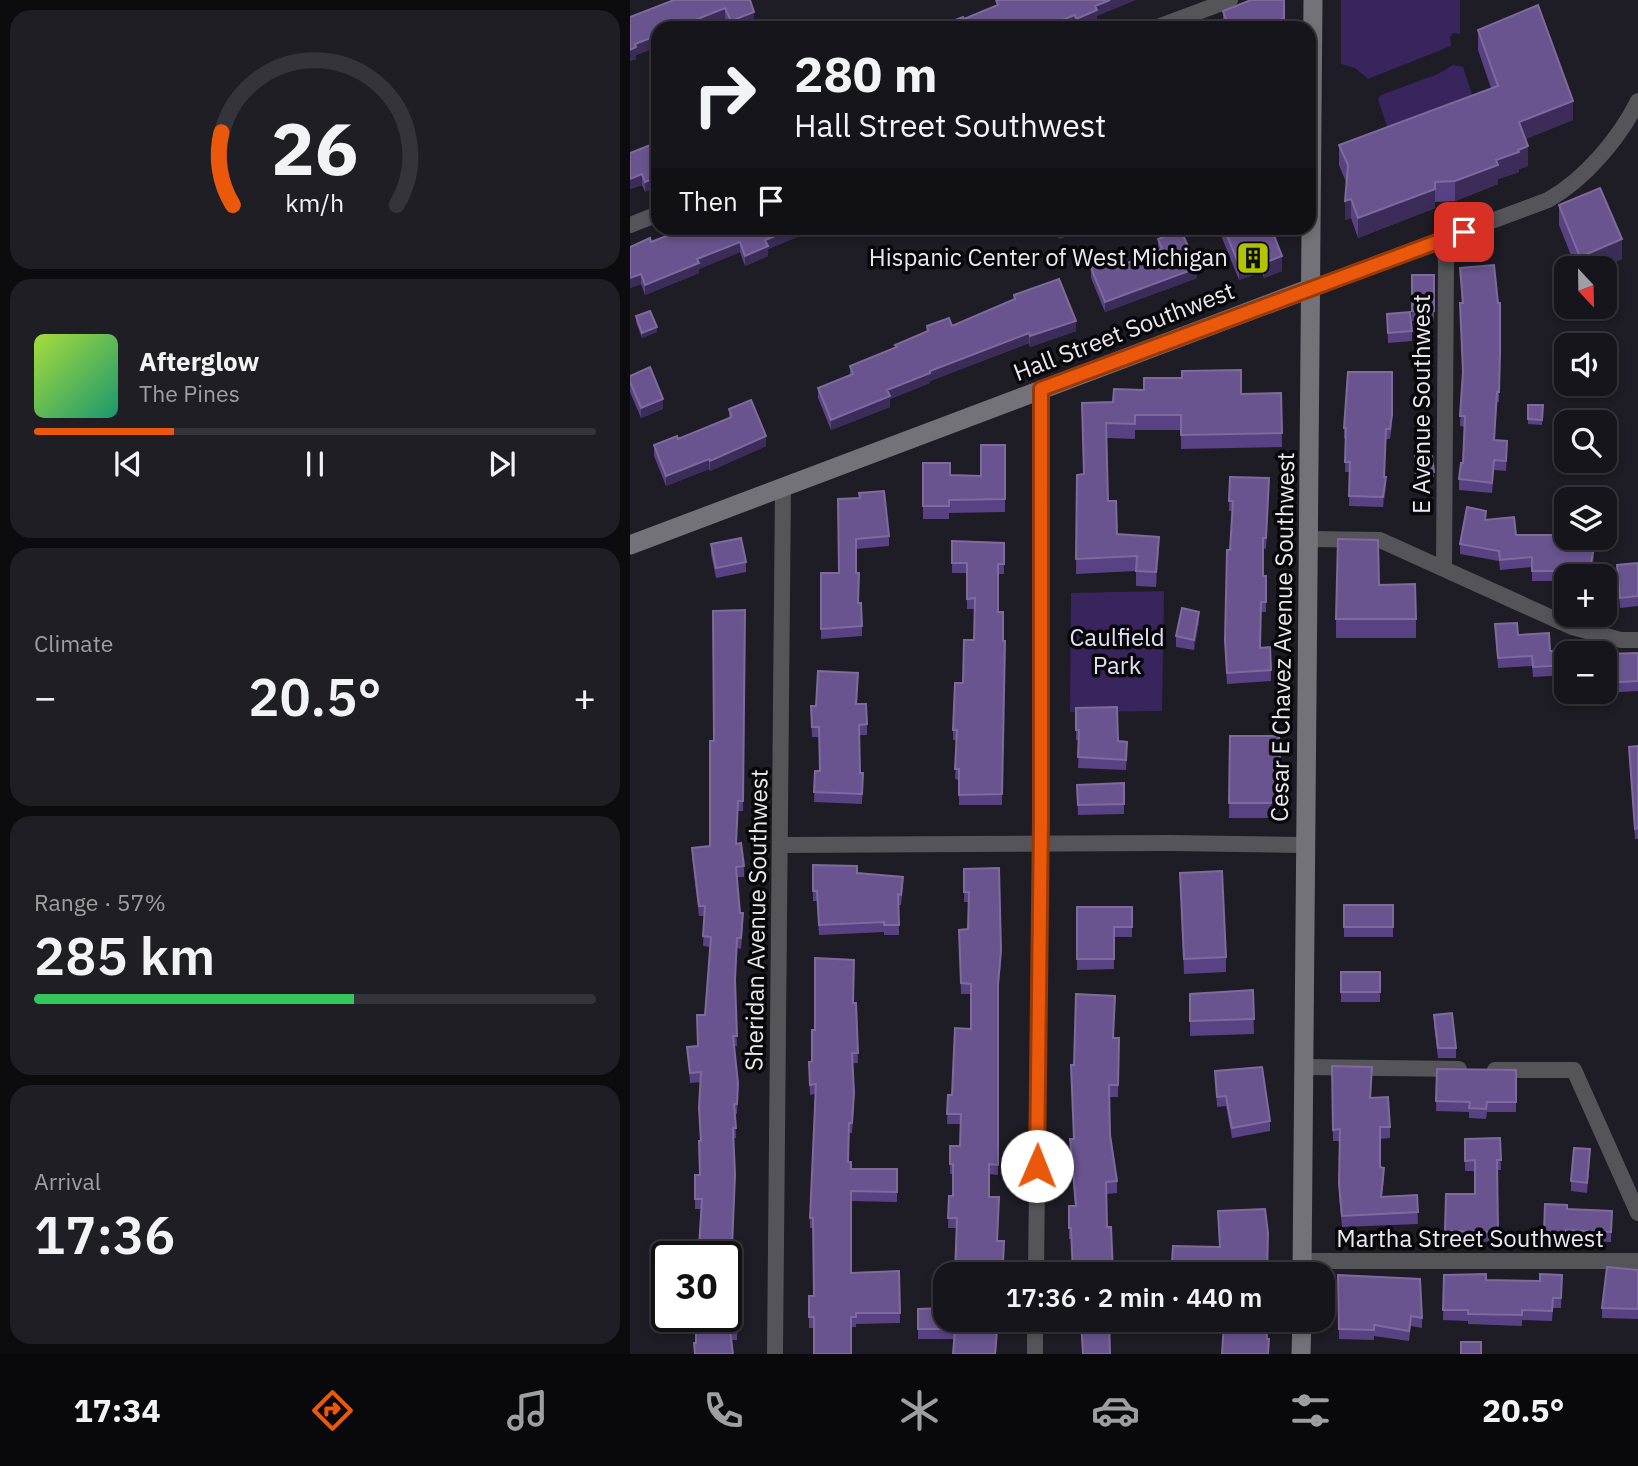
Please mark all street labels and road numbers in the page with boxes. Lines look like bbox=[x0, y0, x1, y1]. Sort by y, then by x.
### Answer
street label: Hall Street Southwest bbox=[1009, 274, 1239, 388]
street label: E Avenue Southwest bbox=[1405, 294, 1437, 514]
street label: Cesar E Chavez Avenue Southwest bbox=[1263, 452, 1301, 822]
street label: Sheridan Avenue Southwest bbox=[737, 769, 775, 1071]
street label: Martha Street Southwest bbox=[1336, 1222, 1604, 1254]

